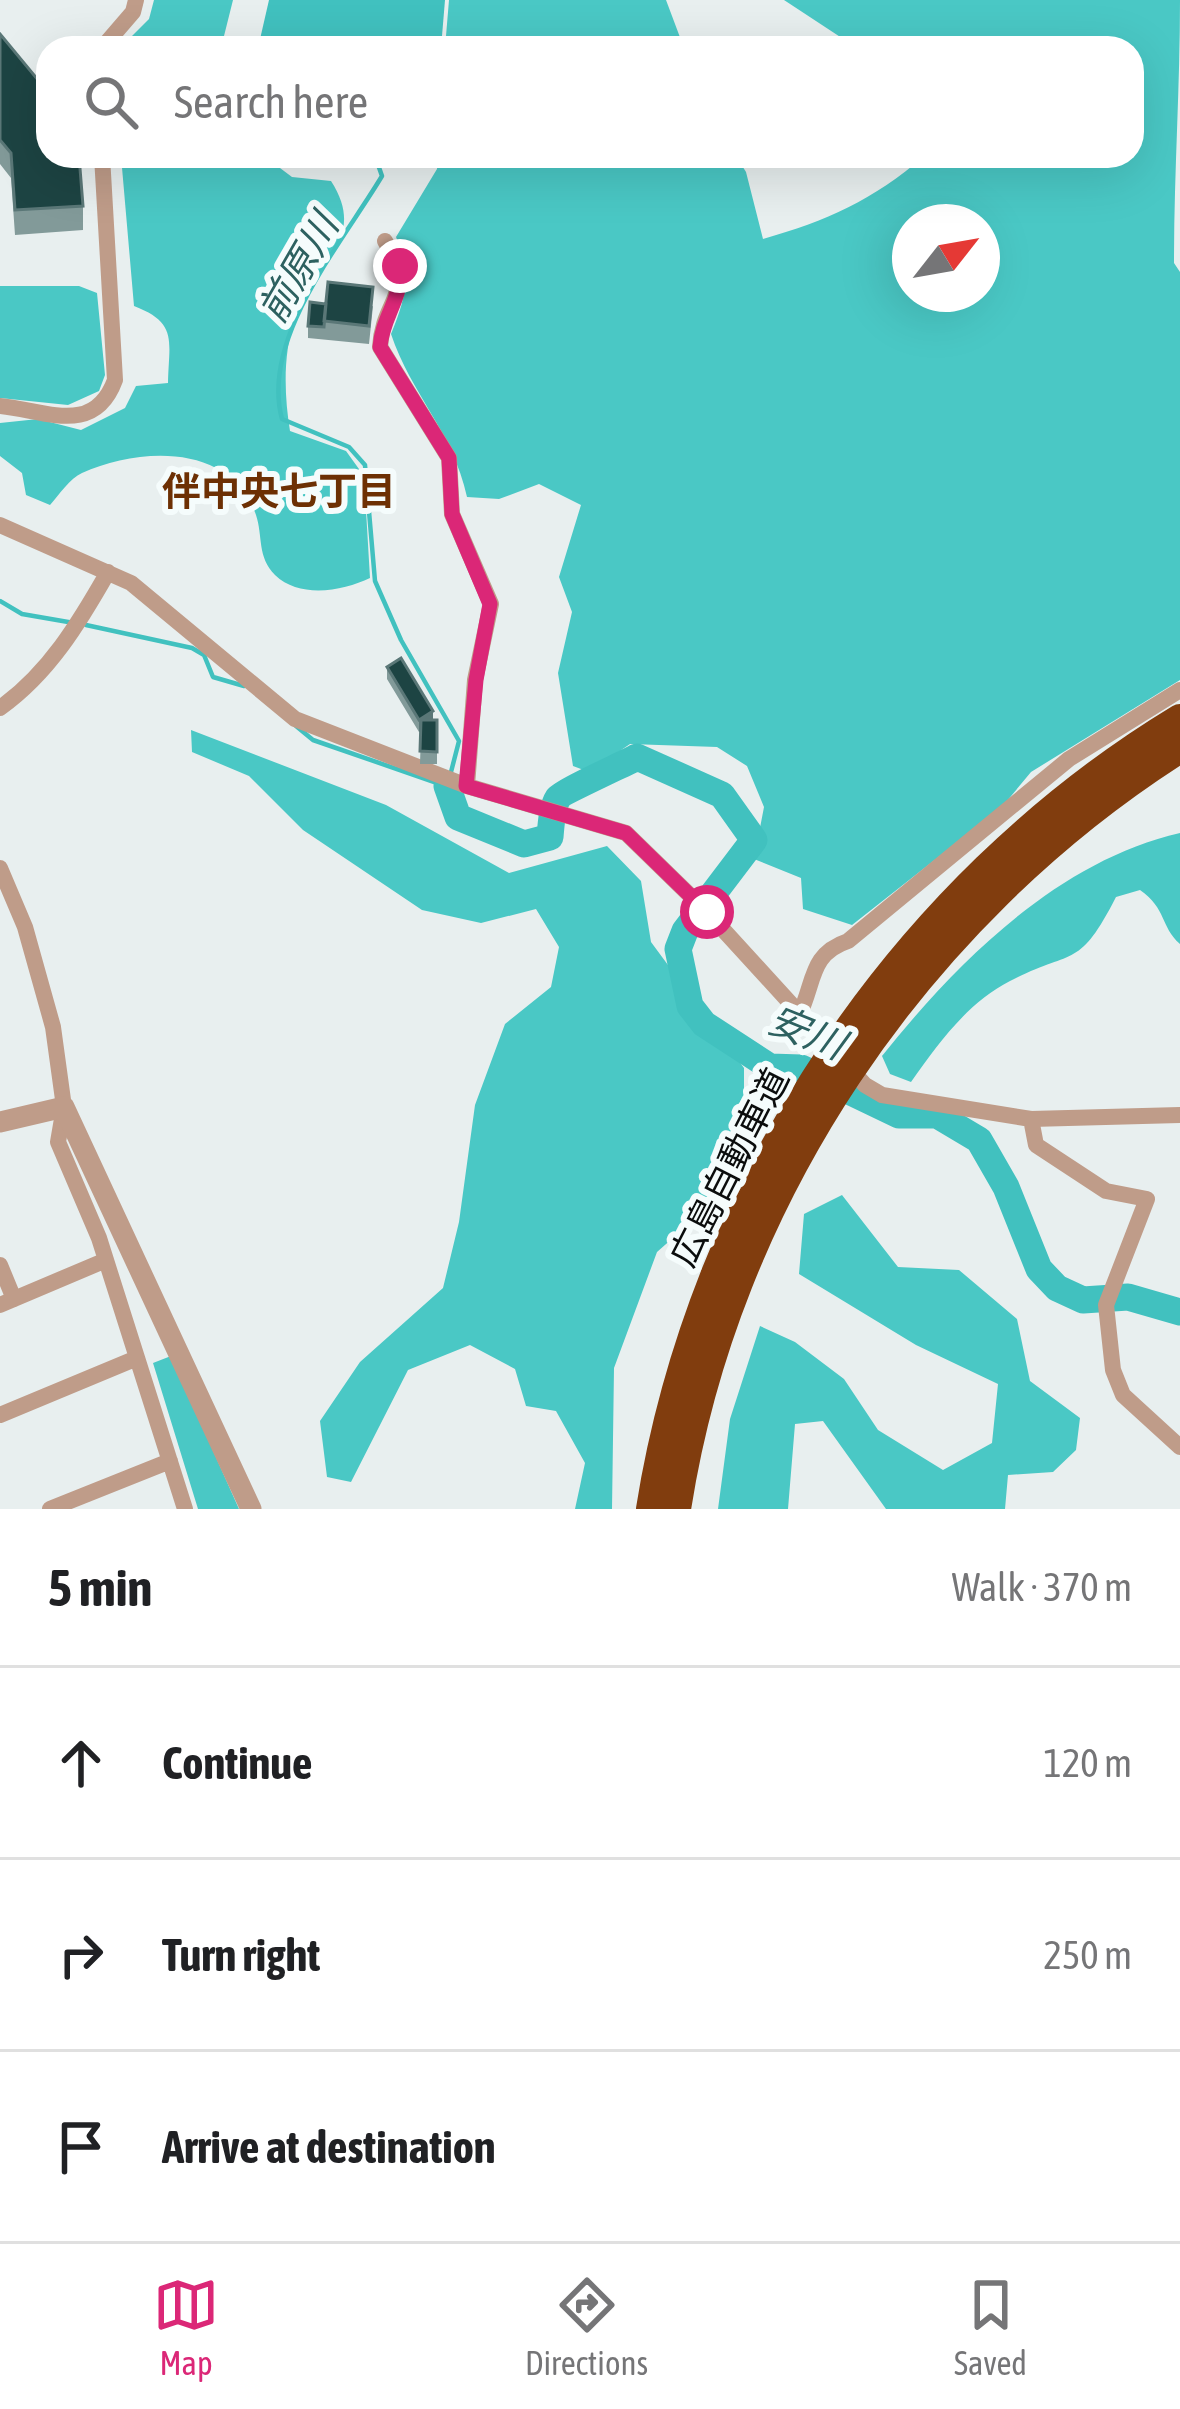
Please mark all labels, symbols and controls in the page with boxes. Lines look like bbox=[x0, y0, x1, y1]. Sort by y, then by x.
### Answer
search box bbox=[36, 36, 1144, 168]
icon: search bbox=[78, 69, 144, 135]
text: Search here bbox=[174, 76, 368, 128]
water label: 前原川 bbox=[250, 203, 348, 330]
north arrow bbox=[892, 204, 1000, 312]
route end bbox=[373, 239, 427, 293]
district label: 伴中央七丁目 bbox=[162, 469, 396, 513]
route start bbox=[680, 885, 734, 939]
water label: 安川 bbox=[763, 997, 855, 1069]
street label: 広島自動車道 bbox=[661, 1061, 797, 1273]
text: 5 min bbox=[48, 1558, 152, 1617]
text: Walk · 370 m bbox=[952, 1565, 1132, 1609]
icon: ahead bbox=[48, 1730, 114, 1796]
text: Continue bbox=[162, 1737, 313, 1789]
text: 120 m bbox=[1044, 1741, 1132, 1785]
icon: right bbox=[48, 1922, 114, 1988]
text: Turn right bbox=[162, 1929, 320, 1981]
text: 250 m bbox=[1044, 1933, 1132, 1977]
icon: arrive bbox=[48, 2114, 114, 2180]
text: Arrive at destination bbox=[162, 2121, 496, 2173]
tab: Map bbox=[153, 2272, 219, 2382]
tab: Directions bbox=[525, 2272, 648, 2382]
tab: Saved bbox=[954, 2272, 1027, 2382]

